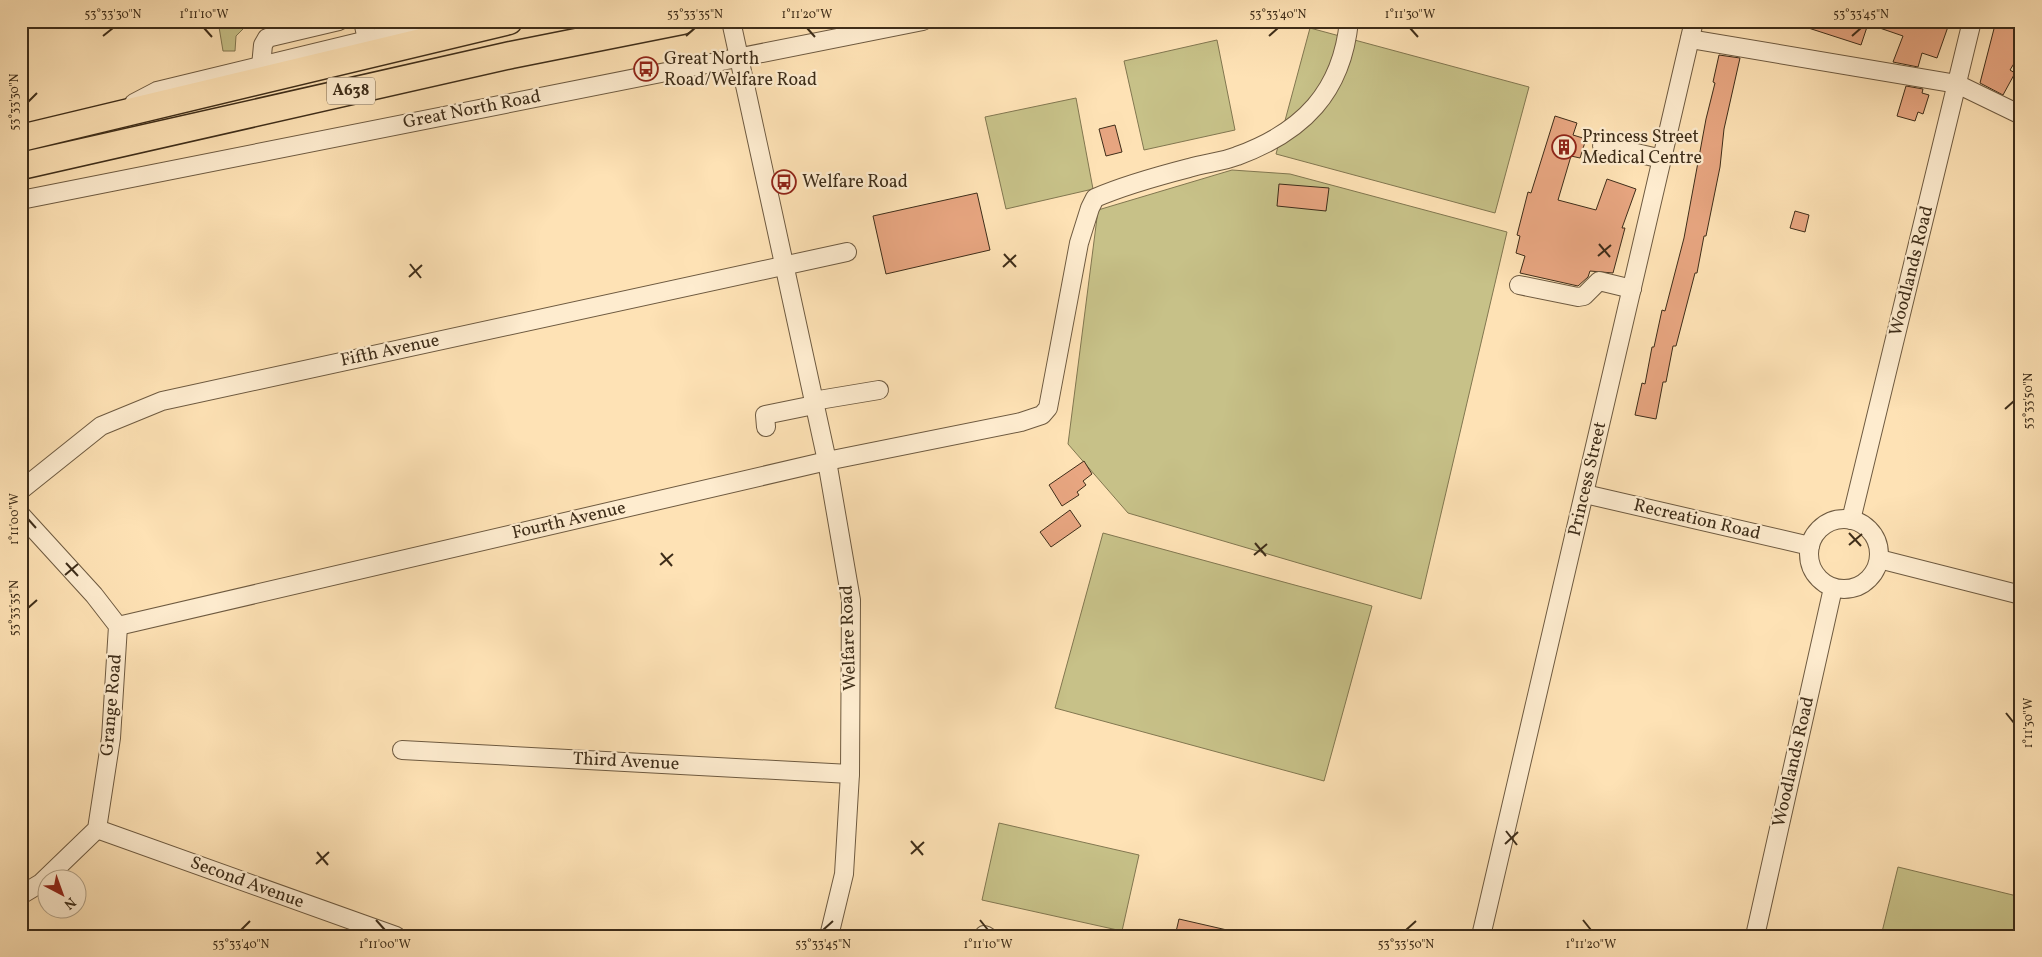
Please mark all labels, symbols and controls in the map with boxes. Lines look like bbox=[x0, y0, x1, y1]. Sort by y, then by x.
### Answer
text: 53°33'30"N bbox=[85, 7, 142, 23]
text: 1°11'10"W bbox=[179, 7, 229, 23]
text: 53°33'35"N bbox=[667, 7, 723, 23]
text: 1°11'20"W bbox=[782, 7, 832, 23]
text: 53°33'40"N bbox=[1250, 7, 1307, 23]
text: 1°11'30"W bbox=[1385, 7, 1435, 23]
text: 53°33'45"N bbox=[1833, 7, 1889, 23]
place label: Great North Road/Welfare Road bbox=[664, 47, 817, 93]
bus stop icon: Great North Road/Welfare Road bbox=[633, 56, 659, 82]
text: 53°33'30"N bbox=[7, 73, 23, 130]
road number: A638 bbox=[327, 78, 375, 104]
street label: Great North Road bbox=[401, 84, 543, 136]
place label: Princess Street Medical Centre bbox=[1582, 125, 1702, 171]
building icon: Princess Street Medical Centre bbox=[1551, 134, 1577, 160]
bus stop icon: Welfare Road bbox=[771, 169, 797, 195]
place label: Welfare Road bbox=[802, 170, 908, 195]
street label: Woodlands Road bbox=[1884, 203, 1940, 339]
street label: Fifth Avenue bbox=[338, 328, 442, 374]
text: 53°33'50"N bbox=[2021, 373, 2037, 429]
street label: Princess Street bbox=[1563, 419, 1613, 539]
text: 1°11'00"W bbox=[7, 493, 23, 545]
street label: Recreation Road bbox=[1631, 493, 1763, 547]
street label: Fourth Avenue bbox=[510, 496, 628, 546]
text: 53°33'35"N bbox=[7, 580, 23, 636]
street label: Welfare Road bbox=[835, 585, 863, 691]
street label: Grange Road bbox=[95, 653, 129, 757]
street label: Woodlands Road bbox=[1767, 694, 1821, 830]
text: 1°11'30"W bbox=[2021, 698, 2037, 748]
street label: Third Avenue bbox=[572, 747, 680, 777]
street label: Second Avenue bbox=[187, 851, 307, 915]
north arrow bbox=[38, 870, 88, 920]
text: N bbox=[59, 892, 80, 913]
text: 53°33'40"N bbox=[213, 937, 270, 953]
text: 1°11'00"W bbox=[359, 937, 411, 953]
text: 53°33'45"N bbox=[795, 937, 851, 953]
text: 1°11'10"W bbox=[963, 937, 1013, 953]
text: 53°33'50"N bbox=[1378, 937, 1434, 953]
text: 1°11'20"W bbox=[1566, 937, 1616, 953]

